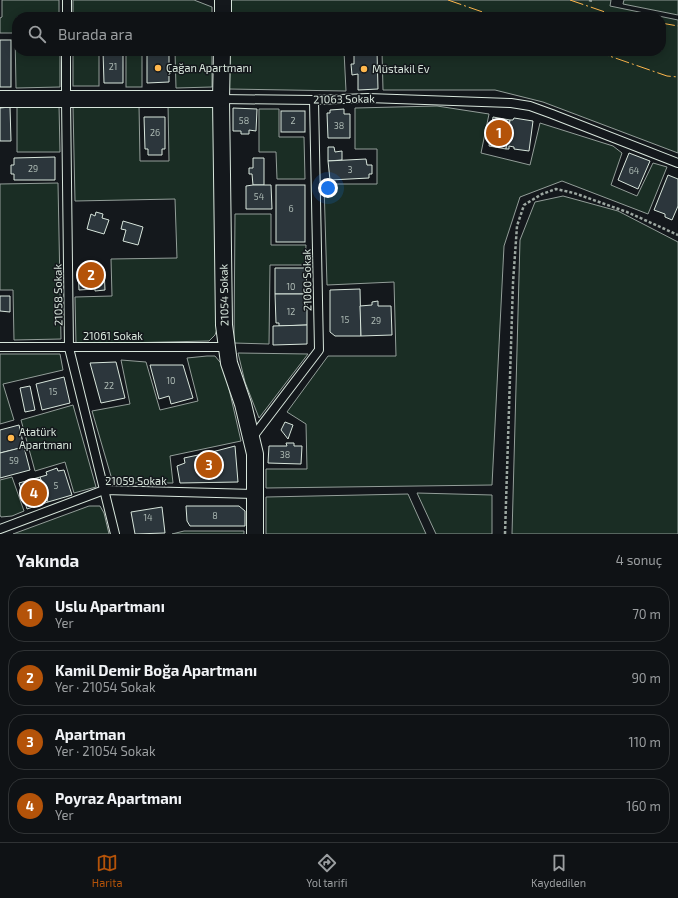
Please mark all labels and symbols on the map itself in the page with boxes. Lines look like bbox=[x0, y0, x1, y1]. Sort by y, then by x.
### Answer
house number: 21 bbox=[109, 61, 117, 72]
place label: Çağan Apartmanı bbox=[166, 61, 252, 75]
place label: Müstakil Ev bbox=[372, 62, 430, 75]
marker: Çağan Apartmanı bbox=[153, 63, 163, 73]
marker: Müstakil Ev bbox=[359, 64, 369, 74]
street label: 21063 Sokak bbox=[313, 91, 375, 106]
house number: 58 bbox=[239, 115, 249, 126]
house number: 2 bbox=[290, 115, 296, 126]
pin: 1 bbox=[486, 118, 512, 148]
house number: 38 bbox=[334, 120, 344, 131]
house number: 26 bbox=[150, 127, 160, 138]
house number: 29 bbox=[28, 163, 38, 174]
house number: 3 bbox=[347, 164, 353, 175]
house number: 64 bbox=[629, 165, 640, 176]
your location bbox=[318, 178, 338, 198]
house number: 54 bbox=[254, 191, 265, 202]
house number: 6 bbox=[288, 203, 294, 214]
street label: 21060 Sokak bbox=[299, 248, 314, 311]
pin: 2 bbox=[78, 260, 104, 290]
street label: 21058 Sokak bbox=[50, 264, 65, 326]
street label: 21054 Sokak bbox=[216, 264, 231, 326]
house number: 10 bbox=[286, 281, 296, 292]
house number: 12 bbox=[287, 306, 295, 317]
house number: 15 bbox=[341, 314, 349, 325]
house number: 29 bbox=[371, 315, 381, 326]
street label: 21061 Sokak bbox=[83, 329, 143, 342]
house number: 10 bbox=[166, 375, 176, 386]
house number: 22 bbox=[104, 380, 114, 391]
house number: 15 bbox=[49, 386, 57, 397]
place label: Atatürk Apartmanı bbox=[19, 425, 72, 451]
marker: Atatürk Apartmanı bbox=[6, 433, 16, 443]
house number: 38 bbox=[280, 449, 290, 460]
pin: 3 bbox=[196, 450, 222, 480]
house number: 59 bbox=[9, 455, 19, 466]
street label: 21059 Sokak bbox=[105, 474, 167, 487]
pin: 4 bbox=[21, 478, 47, 508]
house number: 5 bbox=[54, 480, 59, 491]
house number: 8 bbox=[212, 510, 218, 521]
house number: 14 bbox=[143, 512, 153, 523]

